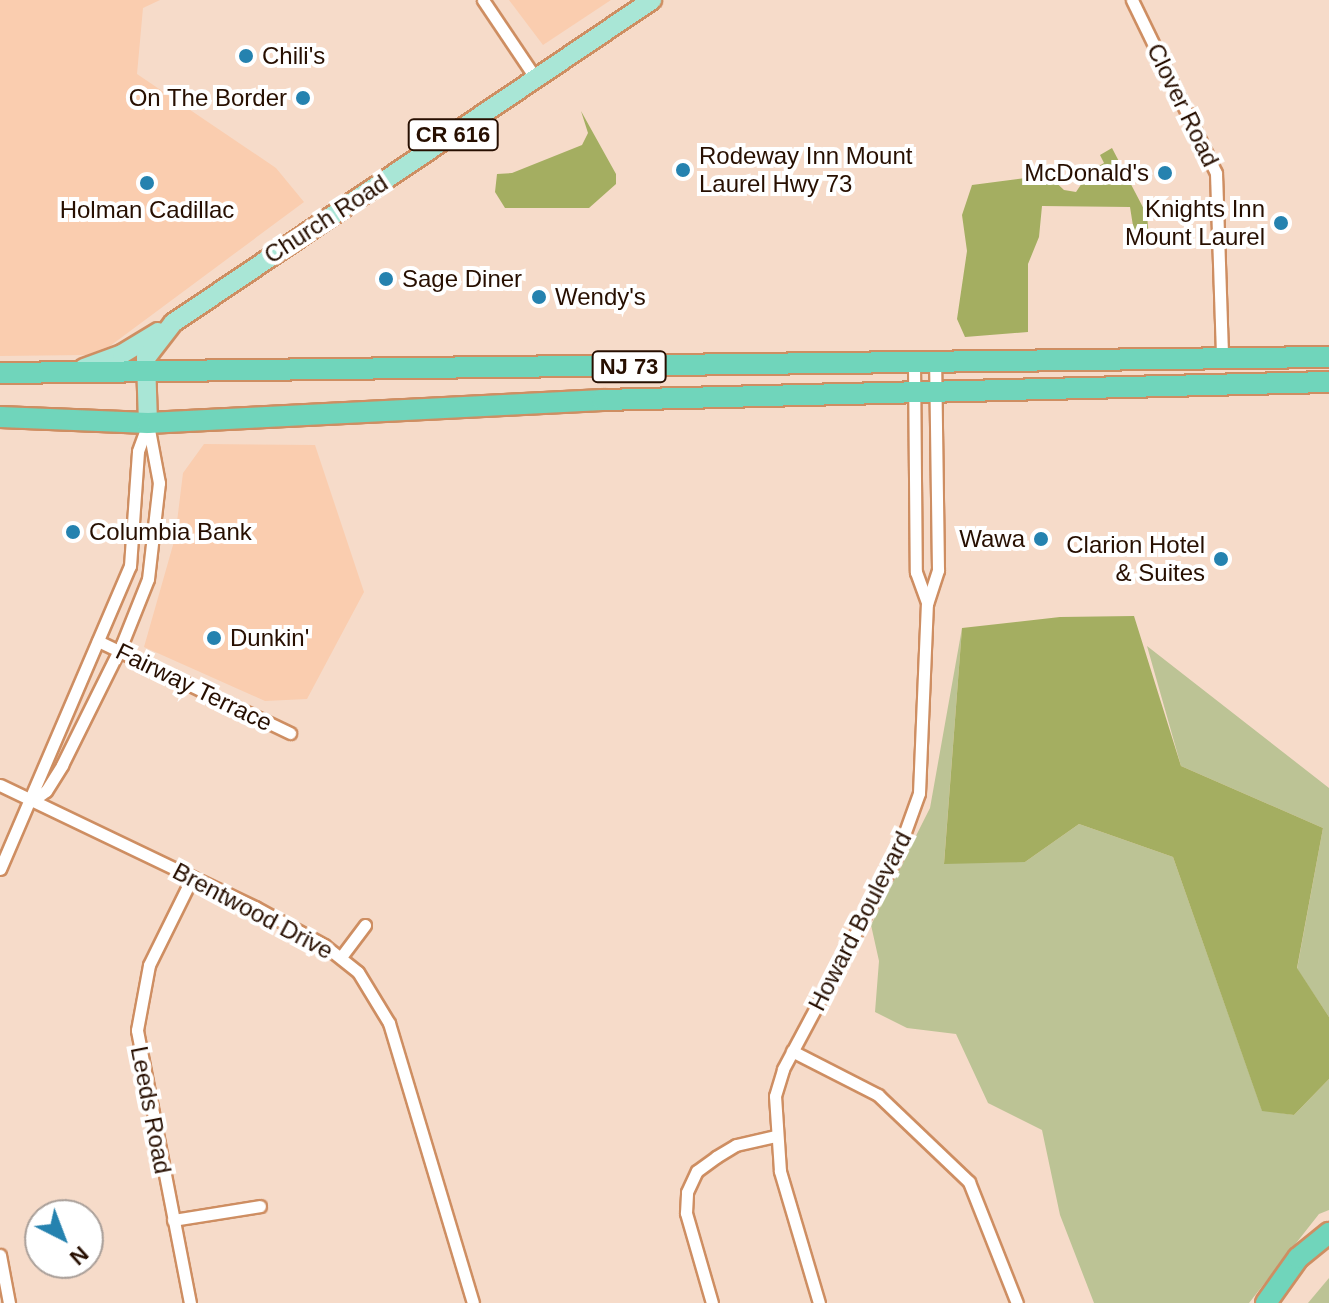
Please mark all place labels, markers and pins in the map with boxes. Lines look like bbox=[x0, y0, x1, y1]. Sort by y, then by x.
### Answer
place label: Chili's bbox=[262, 42, 325, 70]
marker: Chili's bbox=[237, 47, 255, 65]
place label: On The Border bbox=[128, 84, 287, 112]
marker: On The Border bbox=[294, 89, 312, 107]
place label: Rodeway Inn Mount Laurel Hwy 73 bbox=[699, 142, 912, 198]
place label: McDonald's bbox=[1024, 159, 1149, 187]
marker: Rodeway Inn Mount Laurel Hwy 73 bbox=[674, 161, 692, 179]
marker: McDonald's bbox=[1156, 164, 1174, 182]
marker: Holman Cadillac bbox=[138, 174, 156, 192]
place label: Knights Inn Mount Laurel bbox=[1125, 195, 1265, 251]
place label: Holman Cadillac bbox=[60, 196, 234, 224]
marker: Knights Inn Mount Laurel bbox=[1272, 214, 1290, 232]
place label: Sage Diner bbox=[402, 265, 522, 293]
marker: Sage Diner bbox=[377, 270, 395, 288]
place label: Wendy's bbox=[555, 283, 646, 311]
marker: Wendy's bbox=[530, 288, 548, 306]
place label: Columbia Bank bbox=[89, 518, 252, 546]
marker: Columbia Bank bbox=[64, 523, 82, 541]
place label: Wawa bbox=[959, 525, 1025, 553]
marker: Wawa bbox=[1032, 530, 1050, 548]
place label: Clarion Hotel & Suites bbox=[1066, 531, 1205, 587]
marker: Clarion Hotel & Suites bbox=[1212, 550, 1230, 568]
place label: Dunkin' bbox=[230, 624, 309, 652]
marker: Dunkin' bbox=[205, 629, 223, 647]

